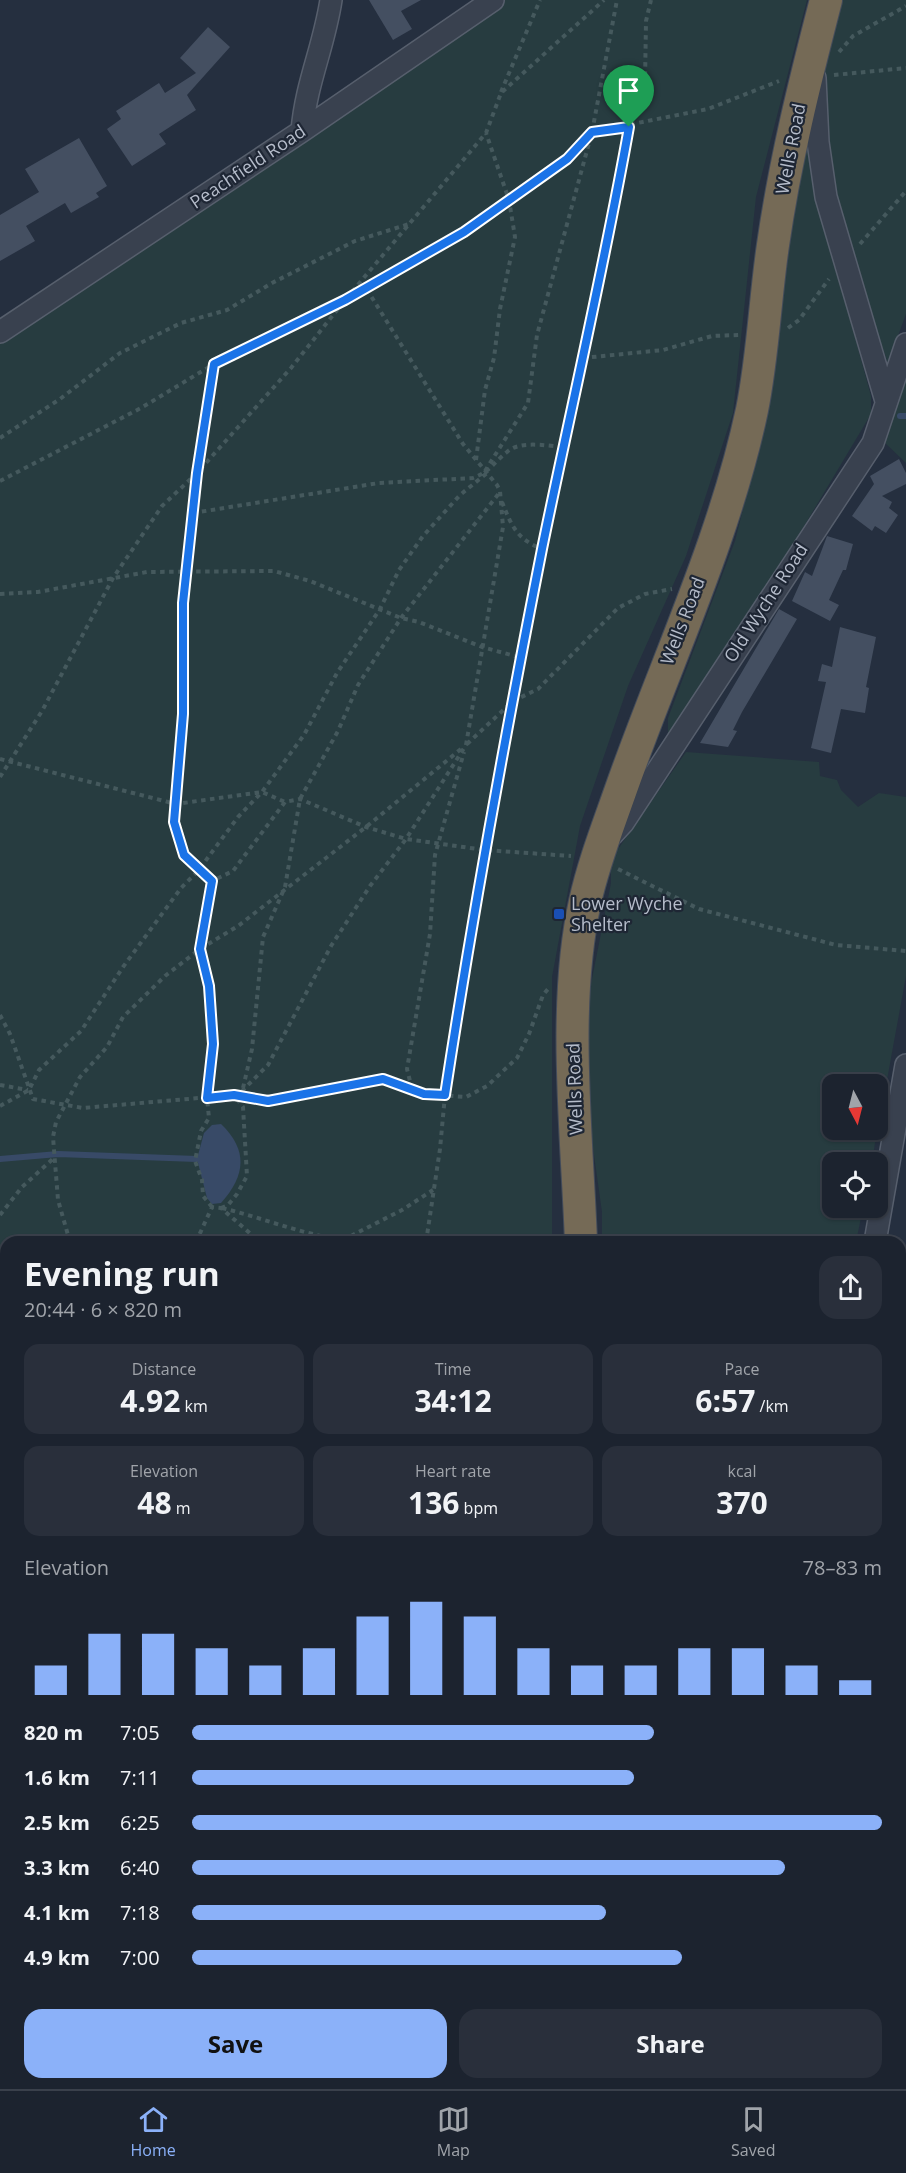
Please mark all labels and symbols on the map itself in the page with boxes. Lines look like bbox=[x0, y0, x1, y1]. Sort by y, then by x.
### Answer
pin bbox=[603, 65, 654, 127]
street label: Wells Road bbox=[769, 101, 811, 196]
street label: Peachfield Road bbox=[185, 119, 310, 214]
street label: Old Wyche Road bbox=[718, 538, 813, 667]
street label: Wells Road bbox=[654, 573, 710, 668]
place label: Lower Wyche Shelter bbox=[571, 891, 683, 936]
marker: Lower Wyche Shelter bbox=[552, 907, 566, 921]
street label: Wells Road bbox=[560, 1043, 588, 1135]
north arrow bbox=[822, 1074, 888, 1140]

